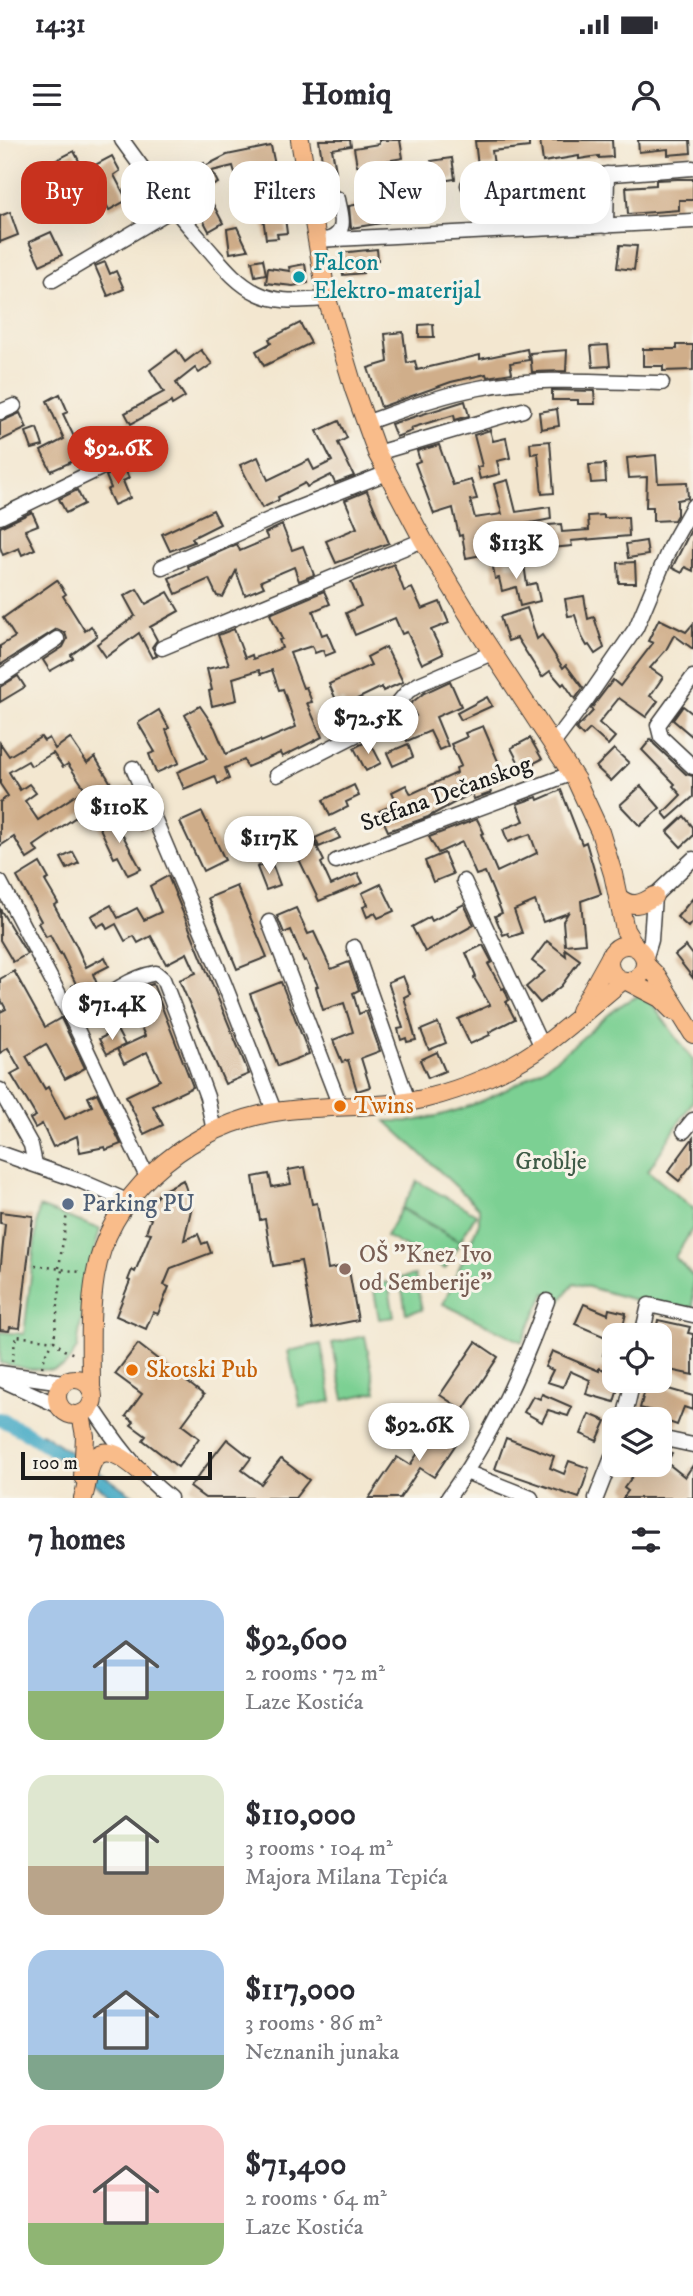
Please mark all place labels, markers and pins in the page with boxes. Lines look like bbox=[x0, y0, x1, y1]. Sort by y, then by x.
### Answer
place label: Falcon Elektro-materijal bbox=[313, 248, 482, 306]
marker: Falcon Elektro-materijal bbox=[291, 269, 307, 285]
pin: $92.6K bbox=[61, 426, 175, 486]
pin: $113K bbox=[467, 522, 565, 581]
pin: $72.5K bbox=[311, 696, 425, 756]
pin: $110K bbox=[70, 786, 168, 845]
pin: $117K bbox=[220, 816, 318, 876]
pin: $71.4K bbox=[55, 982, 169, 1042]
place label: Twins bbox=[354, 1091, 414, 1121]
marker: Twins bbox=[332, 1098, 348, 1114]
place label: Parking PU bbox=[82, 1189, 195, 1219]
marker: Parking PU bbox=[60, 1196, 76, 1212]
place label: OŠ "Knez Ivo od Semberije" bbox=[359, 1239, 492, 1298]
marker: OŠ "Knez Ivo od Semberije" bbox=[337, 1261, 353, 1277]
place label: Skotski Pub bbox=[146, 1355, 258, 1385]
marker: Skotski Pub bbox=[124, 1362, 140, 1378]
pin: $92.6K bbox=[362, 1404, 476, 1463]

